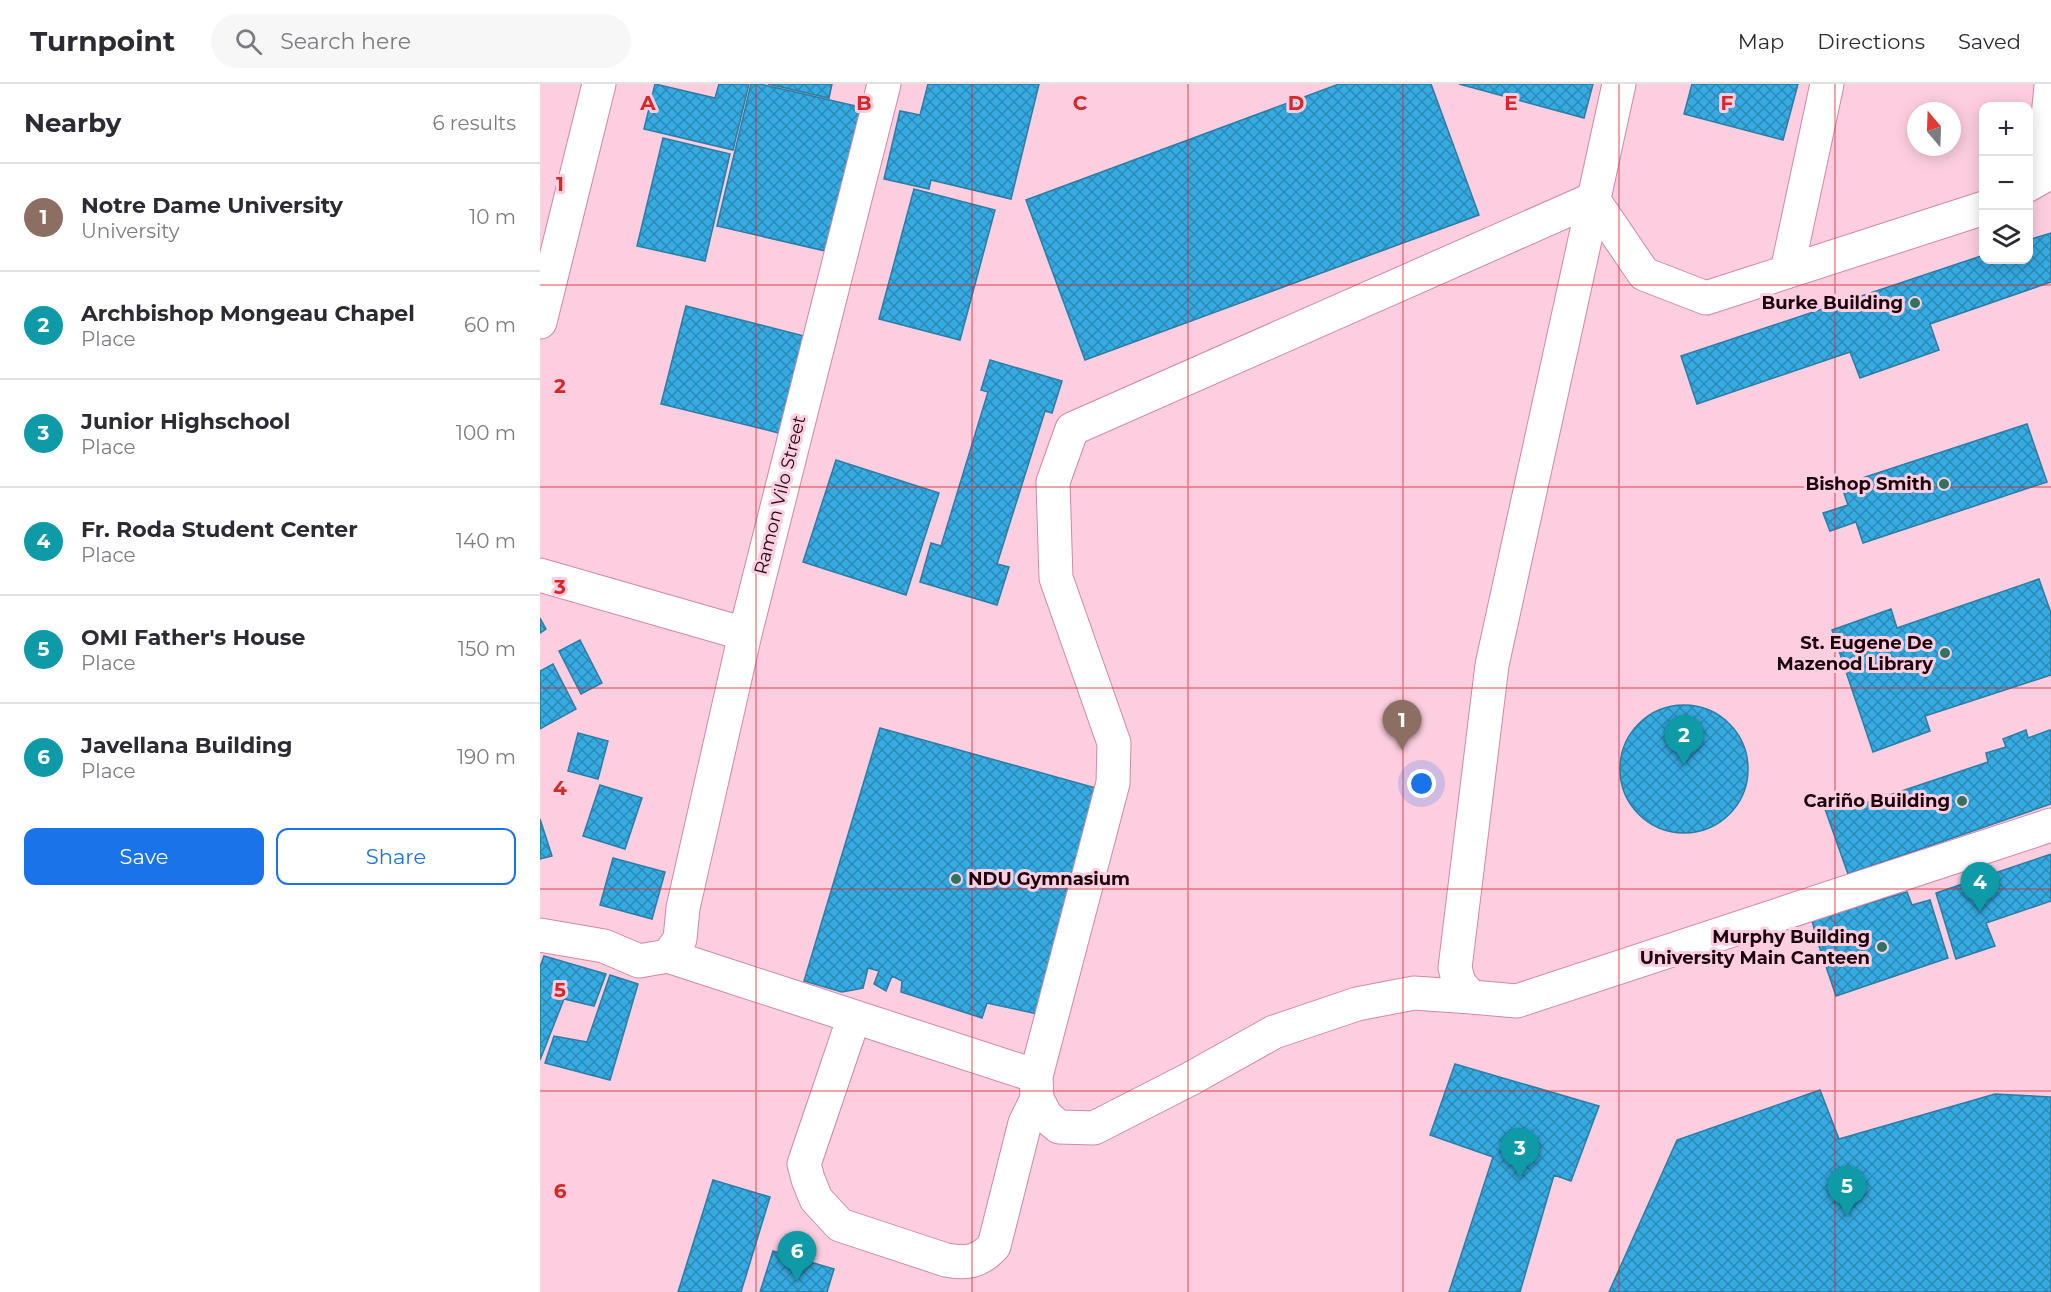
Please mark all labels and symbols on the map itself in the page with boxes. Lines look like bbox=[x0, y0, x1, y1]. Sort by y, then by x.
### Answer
text: A bbox=[639, 91, 656, 115]
text: B bbox=[856, 91, 872, 115]
text: C bbox=[1073, 91, 1088, 115]
text: D bbox=[1288, 91, 1304, 115]
text: E bbox=[1504, 91, 1518, 115]
text: F bbox=[1721, 91, 1734, 115]
north arrow bbox=[1907, 102, 1961, 156]
text: 1 bbox=[556, 172, 564, 196]
place label: Burke Building bbox=[1761, 292, 1903, 314]
marker: Burke Building bbox=[1908, 296, 1922, 310]
text: 2 bbox=[554, 374, 566, 398]
street label: Ramon Vilo Street bbox=[750, 413, 810, 577]
place label: Bishop Smith bbox=[1805, 473, 1932, 495]
marker: Bishop Smith bbox=[1937, 477, 1951, 491]
text: 3 bbox=[553, 575, 566, 599]
place label: St. Eugene De Mazenod Library bbox=[1776, 632, 1933, 675]
marker: St. Eugene De Mazenod Library bbox=[1938, 646, 1952, 660]
pin: 1 bbox=[1382, 700, 1422, 750]
pin: 2 bbox=[1664, 716, 1704, 765]
your location bbox=[1407, 769, 1436, 798]
text: 4 bbox=[553, 776, 567, 800]
place label: Cariño Building bbox=[1803, 790, 1950, 812]
marker: Cariño Building bbox=[1955, 794, 1969, 808]
pin: 4 bbox=[1960, 862, 2000, 912]
place label: NDU Gymnasium bbox=[968, 868, 1130, 890]
marker: NDU Gymnasium bbox=[949, 872, 963, 886]
place label: Murphy Building University Main Canteen bbox=[1640, 926, 1870, 969]
marker: Murphy Building University Main Canteen bbox=[1875, 940, 1889, 954]
text: 5 bbox=[554, 978, 566, 1002]
pin: 3 bbox=[1500, 1128, 1540, 1178]
pin: 5 bbox=[1828, 1166, 1866, 1216]
text: 6 bbox=[554, 1179, 567, 1203]
pin: 6 bbox=[778, 1232, 816, 1281]

